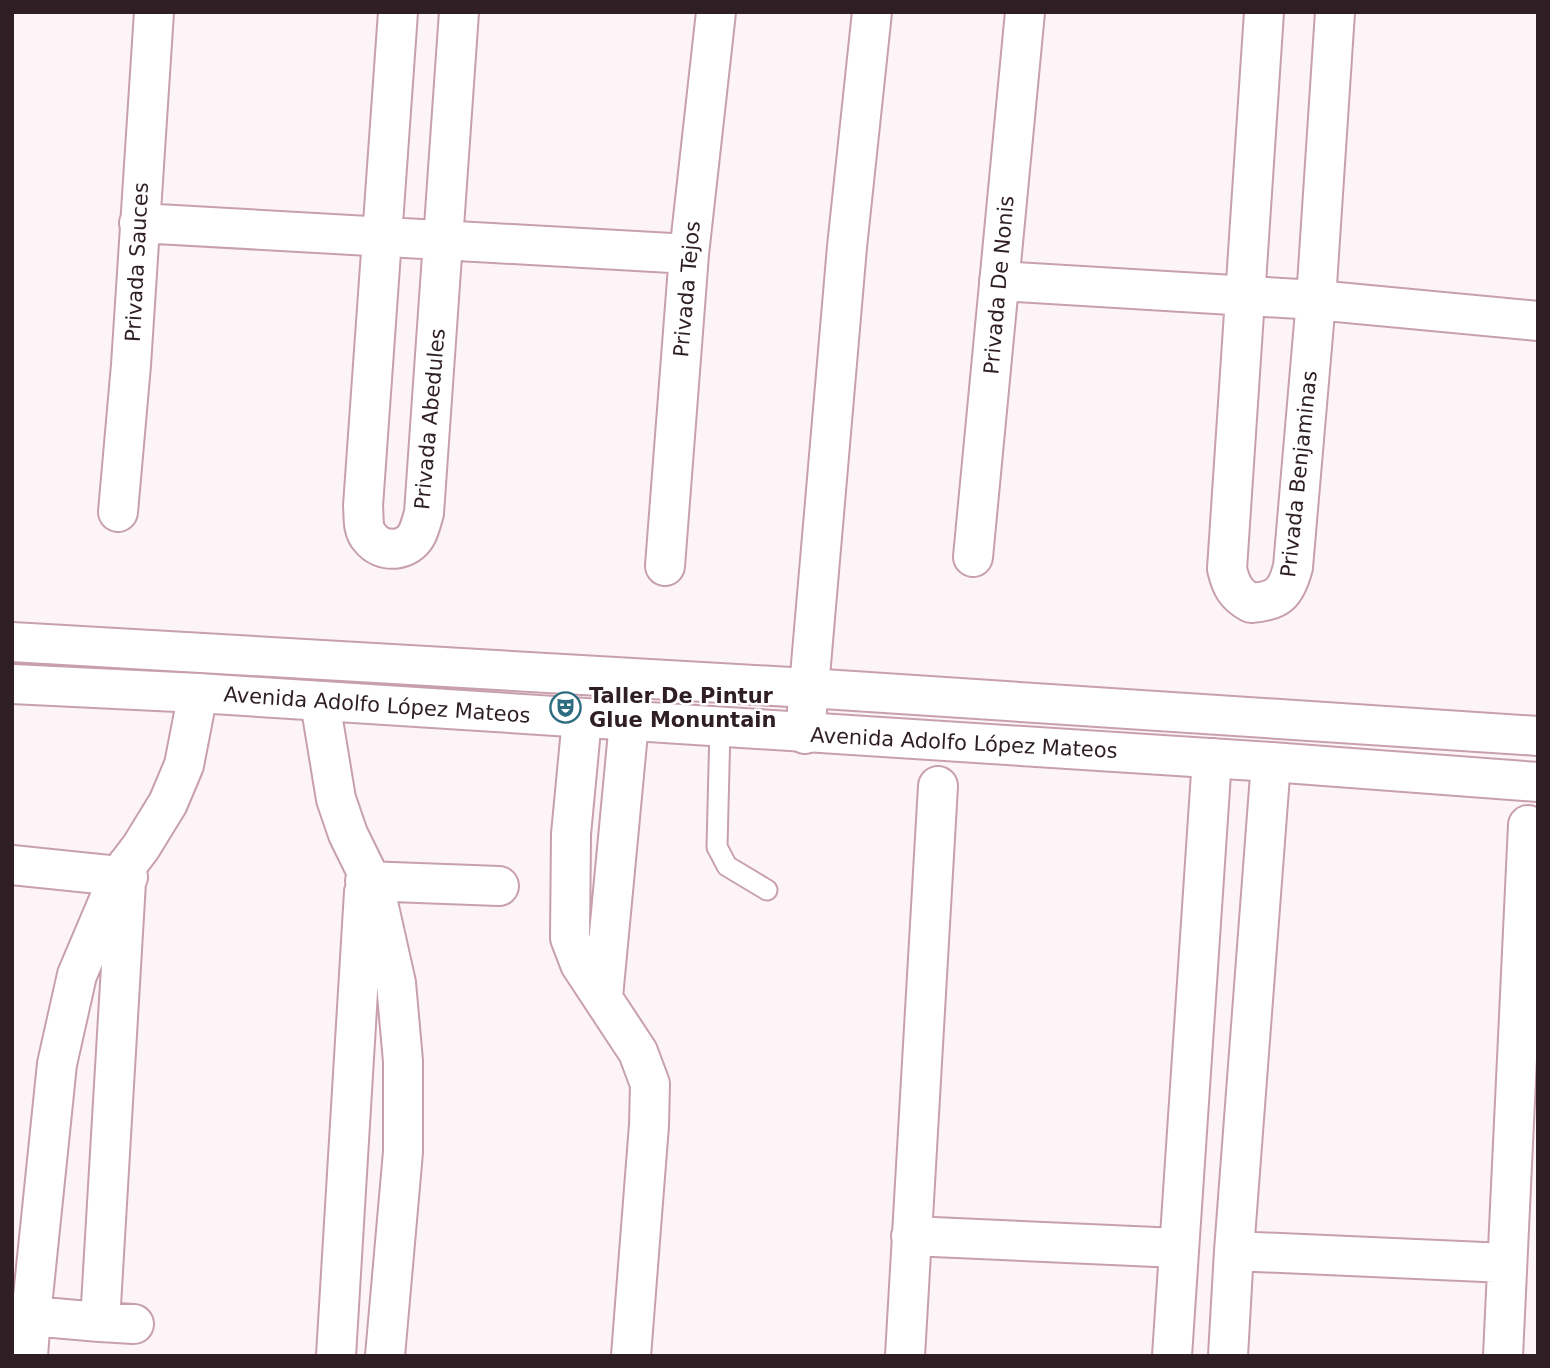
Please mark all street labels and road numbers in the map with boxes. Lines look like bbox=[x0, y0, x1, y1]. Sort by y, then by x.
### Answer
street label: Privada Sauces bbox=[121, 182, 153, 342]
street label: Privada De Nonis bbox=[979, 195, 1019, 375]
street label: Privada Tejos bbox=[669, 220, 705, 358]
street label: Privada Abedules bbox=[410, 327, 450, 511]
street label: Privada Benjaminas bbox=[1276, 369, 1322, 579]
street label: Avenida Adolfo López Mateos bbox=[223, 682, 531, 728]
street label: Avenida Adolfo López Mateos bbox=[810, 723, 1118, 763]

